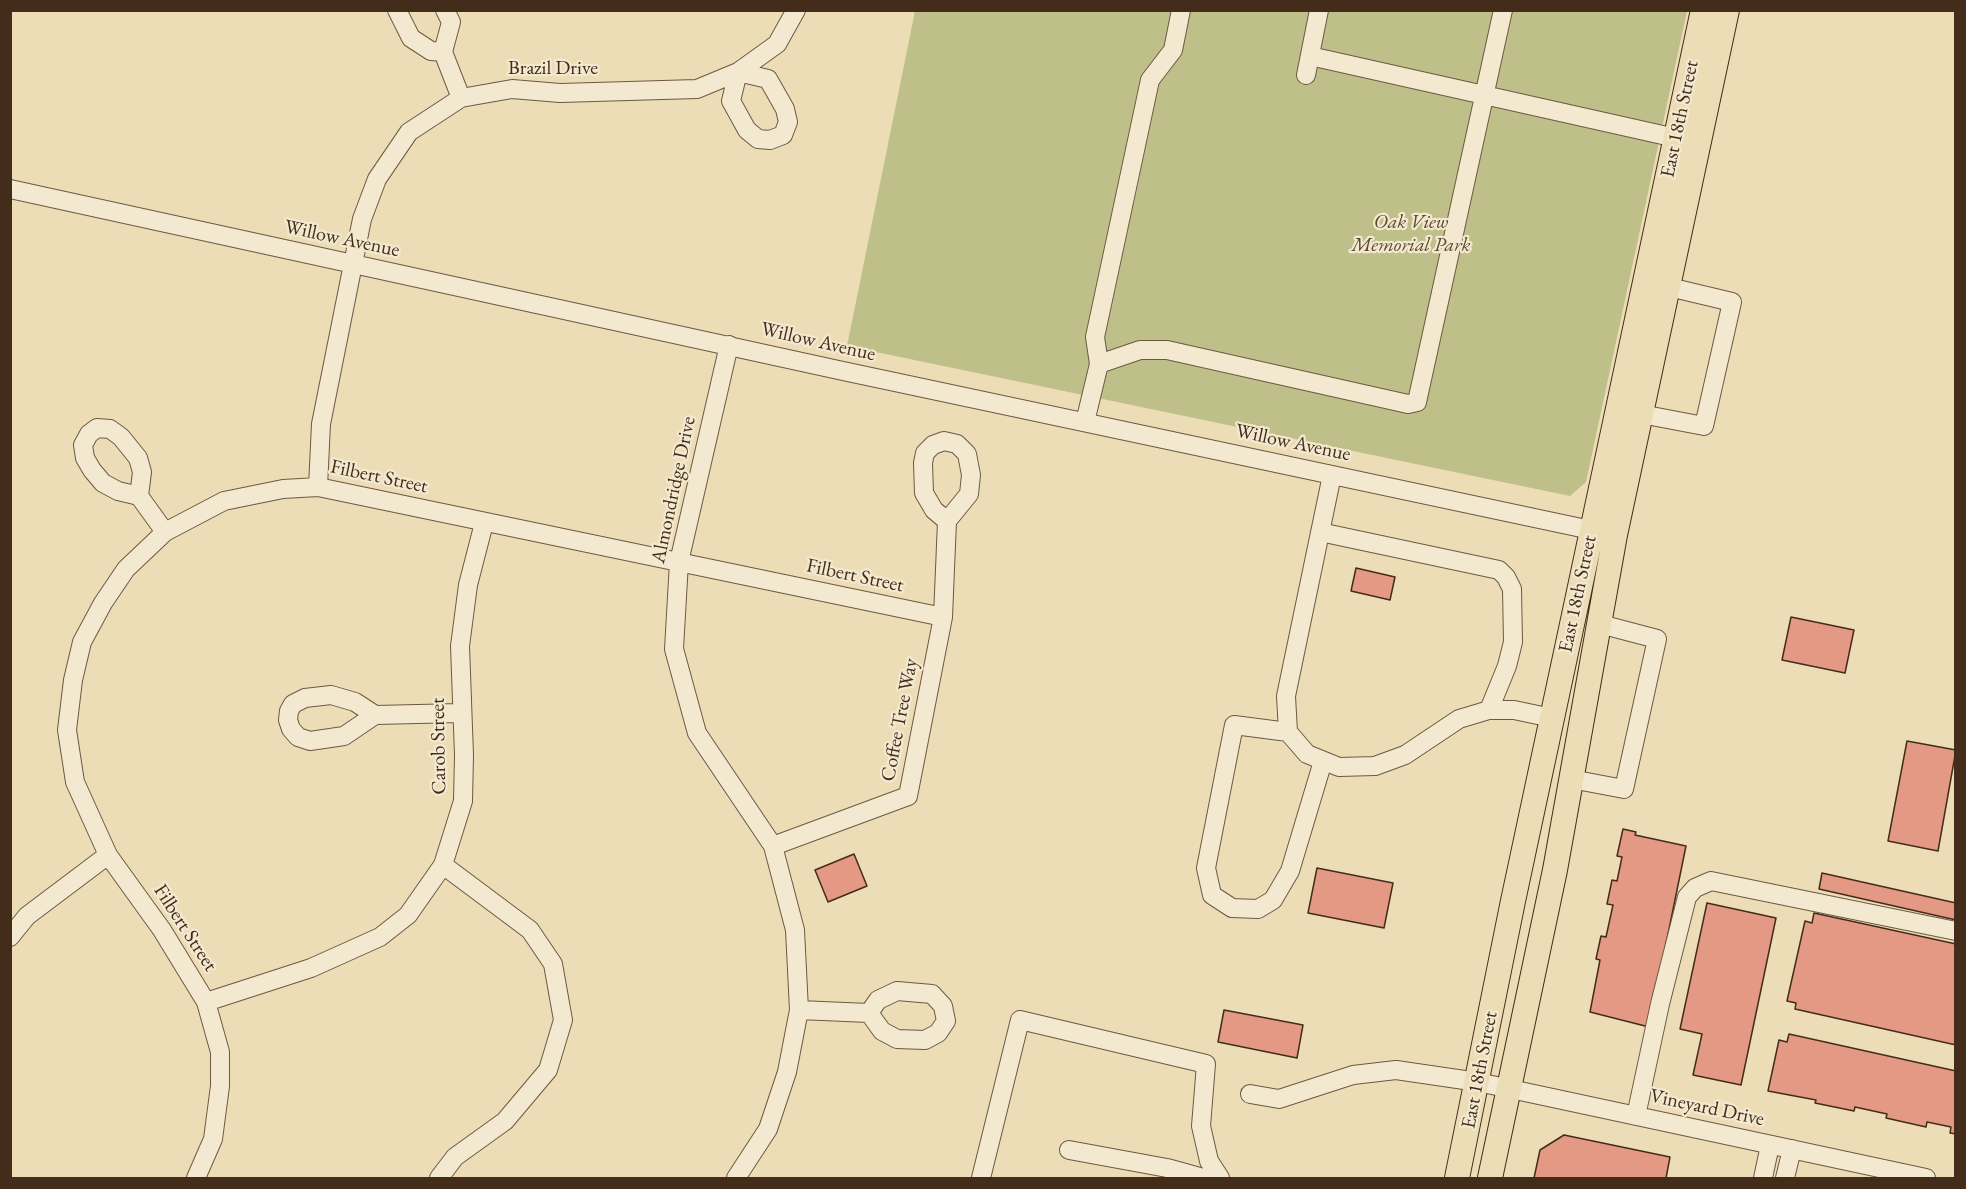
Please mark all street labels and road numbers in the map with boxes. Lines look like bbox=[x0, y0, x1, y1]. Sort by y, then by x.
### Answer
street label: Brazil Drive bbox=[508, 57, 598, 81]
street label: East 18th Street bbox=[1656, 58, 1704, 180]
street label: Willow Avenue bbox=[282, 215, 402, 263]
street label: Willow Avenue bbox=[758, 317, 878, 367]
street label: Almondridge Drive bbox=[647, 414, 701, 566]
street label: Willow Avenue bbox=[1233, 419, 1353, 467]
street label: Filbert Street bbox=[328, 455, 430, 499]
street label: East 18th Street bbox=[1554, 533, 1602, 655]
street label: Filbert Street bbox=[804, 554, 906, 598]
street label: Coffee Tree Way bbox=[876, 656, 924, 784]
street label: Carob Street bbox=[426, 697, 452, 795]
street label: Filbert Street bbox=[148, 880, 222, 976]
street label: East 18th Street bbox=[1457, 1009, 1503, 1131]
street label: Vineyard Drive bbox=[1648, 1084, 1766, 1132]

